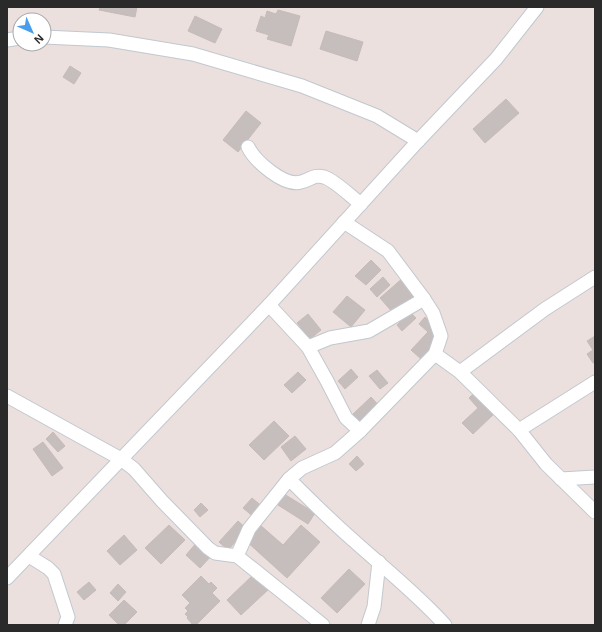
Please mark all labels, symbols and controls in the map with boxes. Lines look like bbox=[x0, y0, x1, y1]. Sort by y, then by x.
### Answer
north arrow bbox=[12, 12, 52, 52]
text: N bbox=[32, 32, 46, 46]

